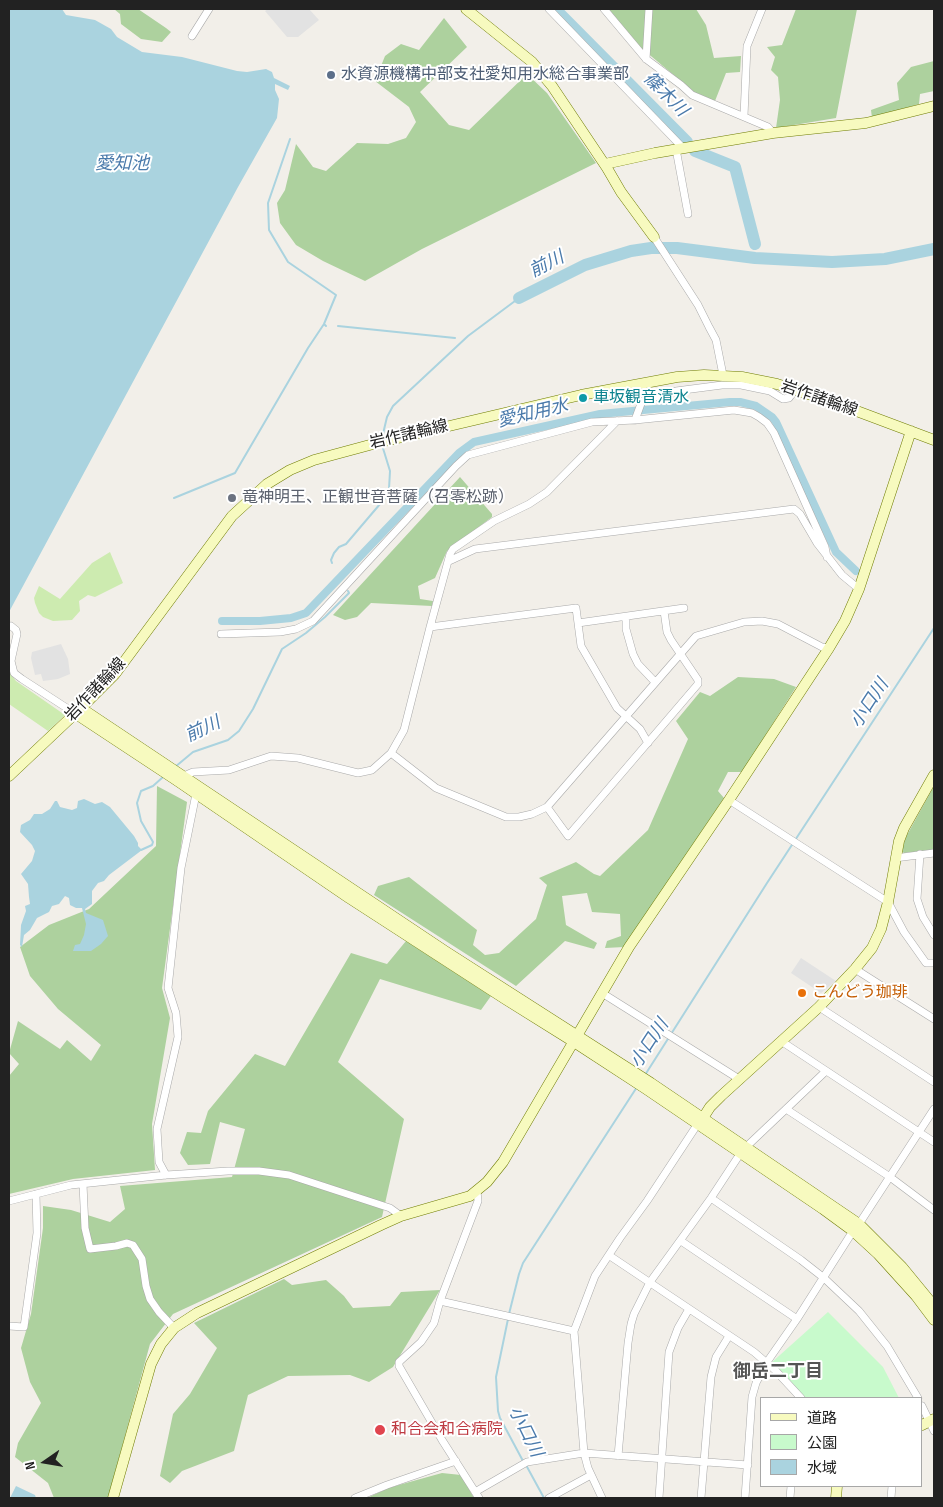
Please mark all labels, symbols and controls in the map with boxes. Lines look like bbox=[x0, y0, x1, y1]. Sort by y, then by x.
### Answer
place label: 水資源機構中部支社愛知用水総合事業部 bbox=[341, 65, 629, 85]
water label: 篠木川 bbox=[638, 68, 692, 122]
marker: 水資源機構中部支社愛知用水総合事業部 bbox=[325, 69, 337, 81]
water label: 愛知池 bbox=[95, 153, 149, 175]
water label: 前川 bbox=[526, 247, 568, 283]
street label: 岩作諸輪線 bbox=[778, 377, 860, 421]
place label: 車坂観音清水 bbox=[593, 388, 689, 408]
marker: 車坂観音清水 bbox=[577, 392, 589, 404]
water label: 愛知用水 bbox=[495, 395, 571, 433]
street label: 岩作諸輪線 bbox=[368, 417, 450, 453]
place label: 竜神明王、正観世音菩薩（召零松跡） bbox=[242, 488, 514, 508]
marker: 竜神明王、正観世音菩薩（召零松跡） bbox=[226, 492, 238, 504]
street label: 岩作諸輪線 bbox=[62, 654, 130, 726]
water label: 小口川 bbox=[846, 675, 894, 733]
water label: 前川 bbox=[182, 713, 224, 747]
place label: こんどう珈琲 bbox=[812, 983, 908, 1003]
marker: こんどう珈琲 bbox=[796, 987, 808, 999]
water label: 小口川 bbox=[626, 1015, 674, 1073]
district label: 御岳二丁目 bbox=[733, 1361, 823, 1383]
legend bbox=[760, 1397, 923, 1487]
water label: 小口川 bbox=[503, 1403, 547, 1461]
text: 道路 bbox=[807, 1409, 837, 1428]
place label: 和合会和合病院 bbox=[391, 1420, 503, 1440]
marker: 和合会和合病院 bbox=[373, 1423, 387, 1437]
text: 公園 bbox=[807, 1434, 837, 1453]
north arrow bbox=[20, 1437, 70, 1487]
text: 水域 bbox=[807, 1459, 837, 1478]
text: N bbox=[21, 1460, 39, 1471]

